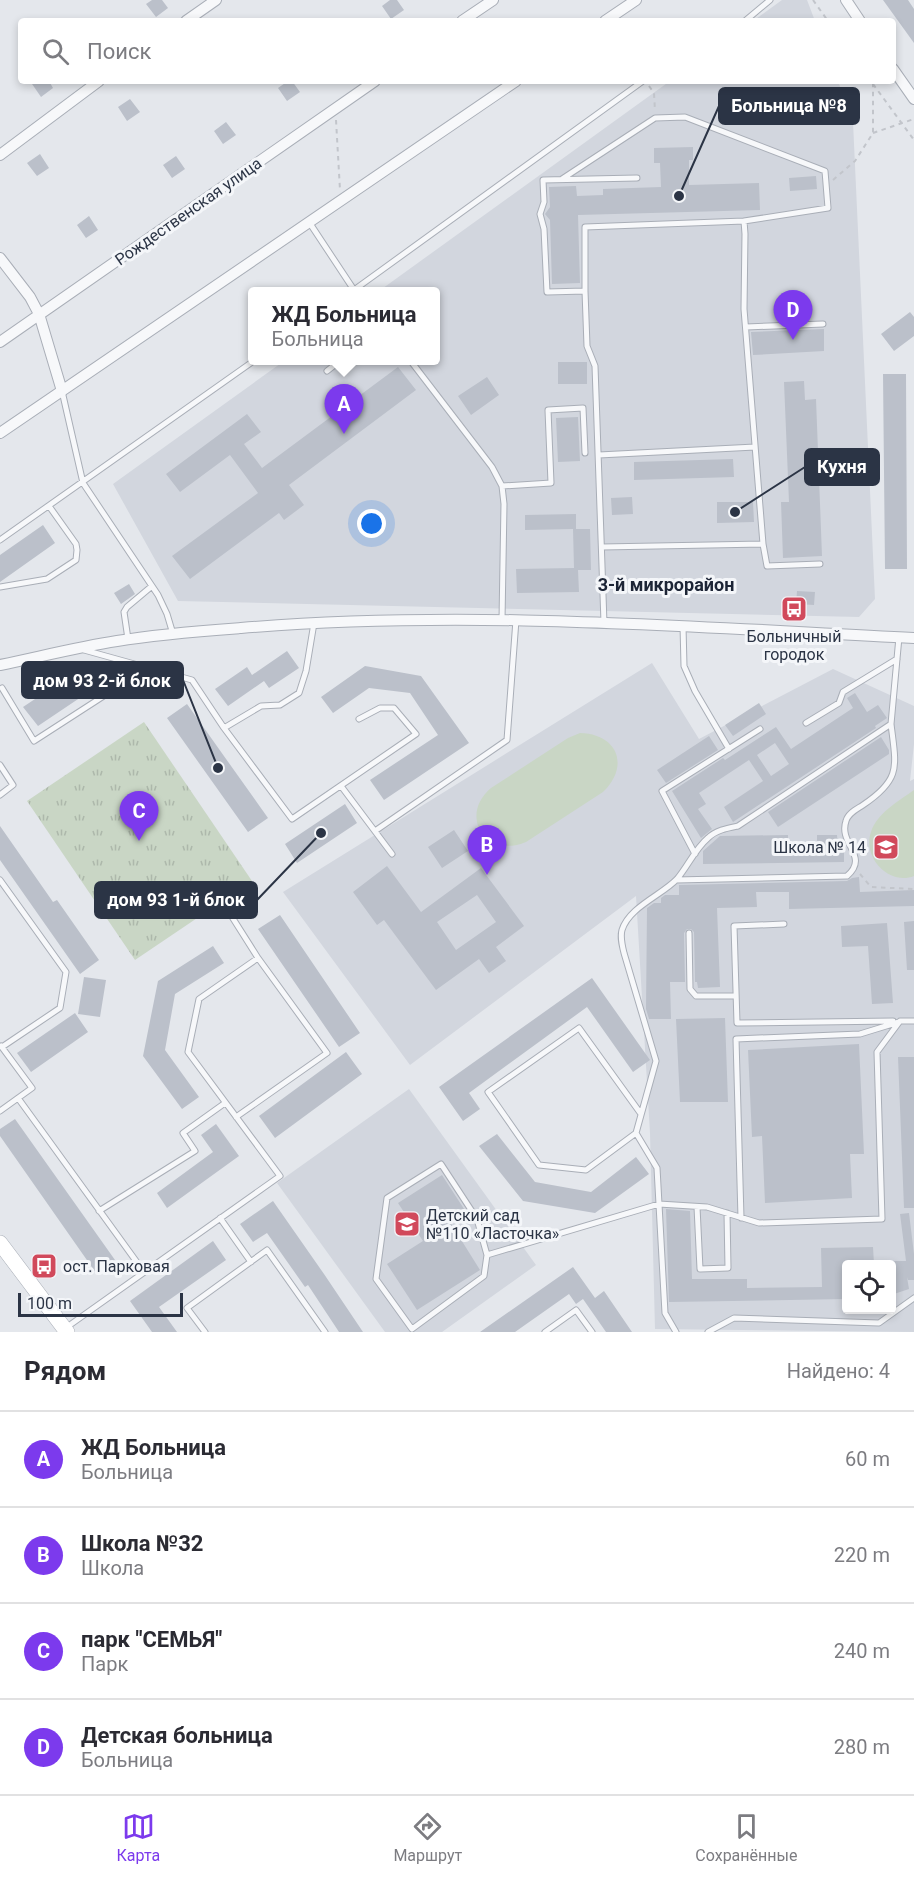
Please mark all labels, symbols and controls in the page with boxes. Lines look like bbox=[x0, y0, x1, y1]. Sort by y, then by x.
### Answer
search box bbox=[18, 18, 896, 84]
icon: search bbox=[39, 35, 72, 68]
text: Поиск bbox=[87, 39, 151, 64]
callout: Больница №8 bbox=[719, 88, 859, 124]
text: Больница №8 bbox=[731, 95, 847, 116]
street label: Рождественская улица bbox=[111, 154, 265, 269]
popup bbox=[248, 287, 440, 365]
pin: D bbox=[774, 290, 812, 340]
text: ЖД Больница bbox=[272, 302, 416, 327]
text: Больница bbox=[272, 327, 364, 351]
pin: A bbox=[324, 384, 364, 434]
callout: Кухня bbox=[805, 449, 879, 485]
text: Кухня bbox=[817, 456, 867, 477]
your location bbox=[357, 509, 386, 538]
district label: 3-й микрорайон bbox=[598, 574, 734, 595]
bus stop icon: Больничный городок bbox=[779, 594, 809, 624]
place label: Больничный городок bbox=[746, 627, 842, 664]
callout: дом 93 2-й блок bbox=[22, 662, 183, 698]
text: дом 93 2-й блок bbox=[33, 670, 172, 691]
pin: C bbox=[120, 792, 158, 841]
pin: B bbox=[468, 826, 506, 875]
school or university icon: Школа № 14 bbox=[871, 832, 901, 862]
place label: Школа № 14 bbox=[773, 838, 866, 857]
callout: дом 93 1-й блок bbox=[95, 882, 257, 918]
text: дом 93 1-й блок bbox=[107, 889, 246, 910]
place label: Детский сад №110 «Ласточка» bbox=[426, 1206, 559, 1243]
school or university icon: Детский сад №110 «Ласточка» bbox=[392, 1209, 422, 1239]
bus stop icon: ост. Парковая bbox=[29, 1251, 59, 1281]
place label: ост. Парковая bbox=[63, 1257, 170, 1276]
map controls bbox=[842, 1260, 896, 1314]
button: locate bbox=[842, 1260, 896, 1314]
scale bar bbox=[18, 1290, 183, 1318]
text: 100 m bbox=[27, 1294, 72, 1313]
text: Рядом bbox=[24, 1356, 106, 1386]
text: Найдено: 4 bbox=[787, 1359, 890, 1383]
text: ЖД Больница bbox=[81, 1435, 226, 1460]
text: A bbox=[37, 1447, 50, 1471]
text: 60 m bbox=[845, 1447, 890, 1471]
text: Больница bbox=[81, 1460, 173, 1484]
text: Школа №32 bbox=[81, 1531, 203, 1556]
text: B bbox=[37, 1543, 50, 1567]
text: 220 m bbox=[834, 1543, 890, 1567]
text: Школа bbox=[81, 1556, 144, 1580]
text: парк "СЕМЬЯ" bbox=[81, 1627, 222, 1652]
text: C bbox=[37, 1639, 50, 1663]
text: 240 m bbox=[834, 1639, 890, 1663]
text: Парк bbox=[81, 1652, 128, 1676]
text: Детская больница bbox=[81, 1723, 273, 1748]
text: D bbox=[37, 1735, 50, 1759]
text: 280 m bbox=[834, 1735, 890, 1759]
text: Больница bbox=[81, 1748, 173, 1772]
tab: Карта bbox=[117, 1810, 160, 1865]
tab: Маршрут bbox=[393, 1810, 462, 1865]
tab: Сохранённые bbox=[695, 1810, 797, 1865]

